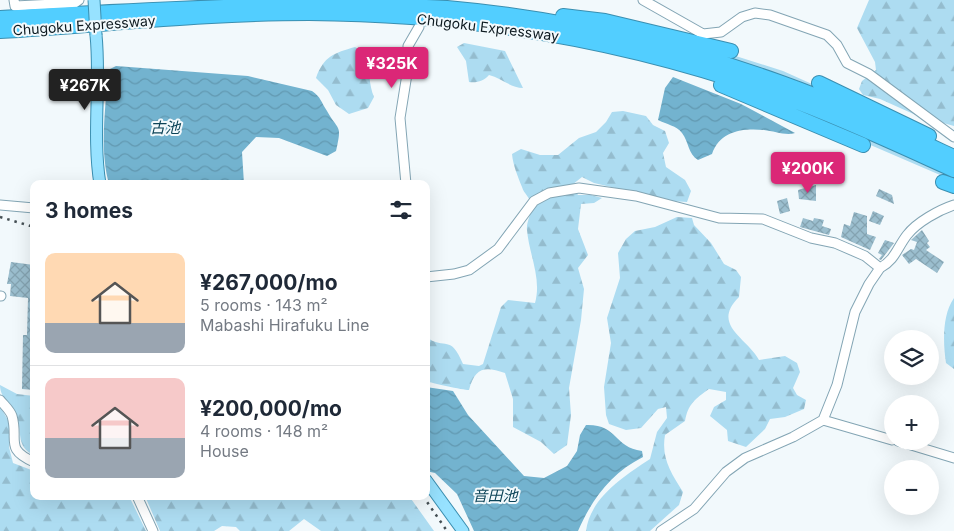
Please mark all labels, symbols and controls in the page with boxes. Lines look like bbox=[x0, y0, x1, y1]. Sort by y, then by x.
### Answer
street label: Chugoku Expressway bbox=[416, 10, 560, 44]
street label: Chugoku Expressway bbox=[12, 12, 156, 38]
pin: ¥325K bbox=[357, 46, 427, 89]
text: ¥325K bbox=[366, 53, 418, 73]
pin: ¥267K bbox=[50, 68, 120, 111]
text: ¥267K bbox=[60, 75, 110, 95]
water label: 古池 bbox=[150, 118, 182, 137]
pin: ¥200K bbox=[773, 152, 843, 194]
text: ¥200K bbox=[782, 158, 834, 178]
icon: filters bbox=[387, 196, 415, 224]
text: 3 homes bbox=[45, 198, 133, 223]
text: ¥267,000/mo bbox=[200, 270, 338, 295]
icon: home bbox=[85, 273, 145, 333]
text: 5 rooms · 143 m² bbox=[200, 295, 328, 315]
text: Mabashi Hirafuku Line bbox=[200, 315, 369, 335]
map controls bbox=[884, 330, 939, 515]
button: layers bbox=[884, 330, 939, 385]
button: + bbox=[884, 395, 939, 450]
text: ¥200,000/mo bbox=[200, 396, 342, 421]
icon: home bbox=[85, 398, 145, 458]
text: 4 rooms · 148 m² bbox=[200, 421, 328, 441]
text: House bbox=[200, 441, 249, 461]
button: − bbox=[884, 460, 939, 515]
water label: 音田池 bbox=[472, 486, 519, 505]

